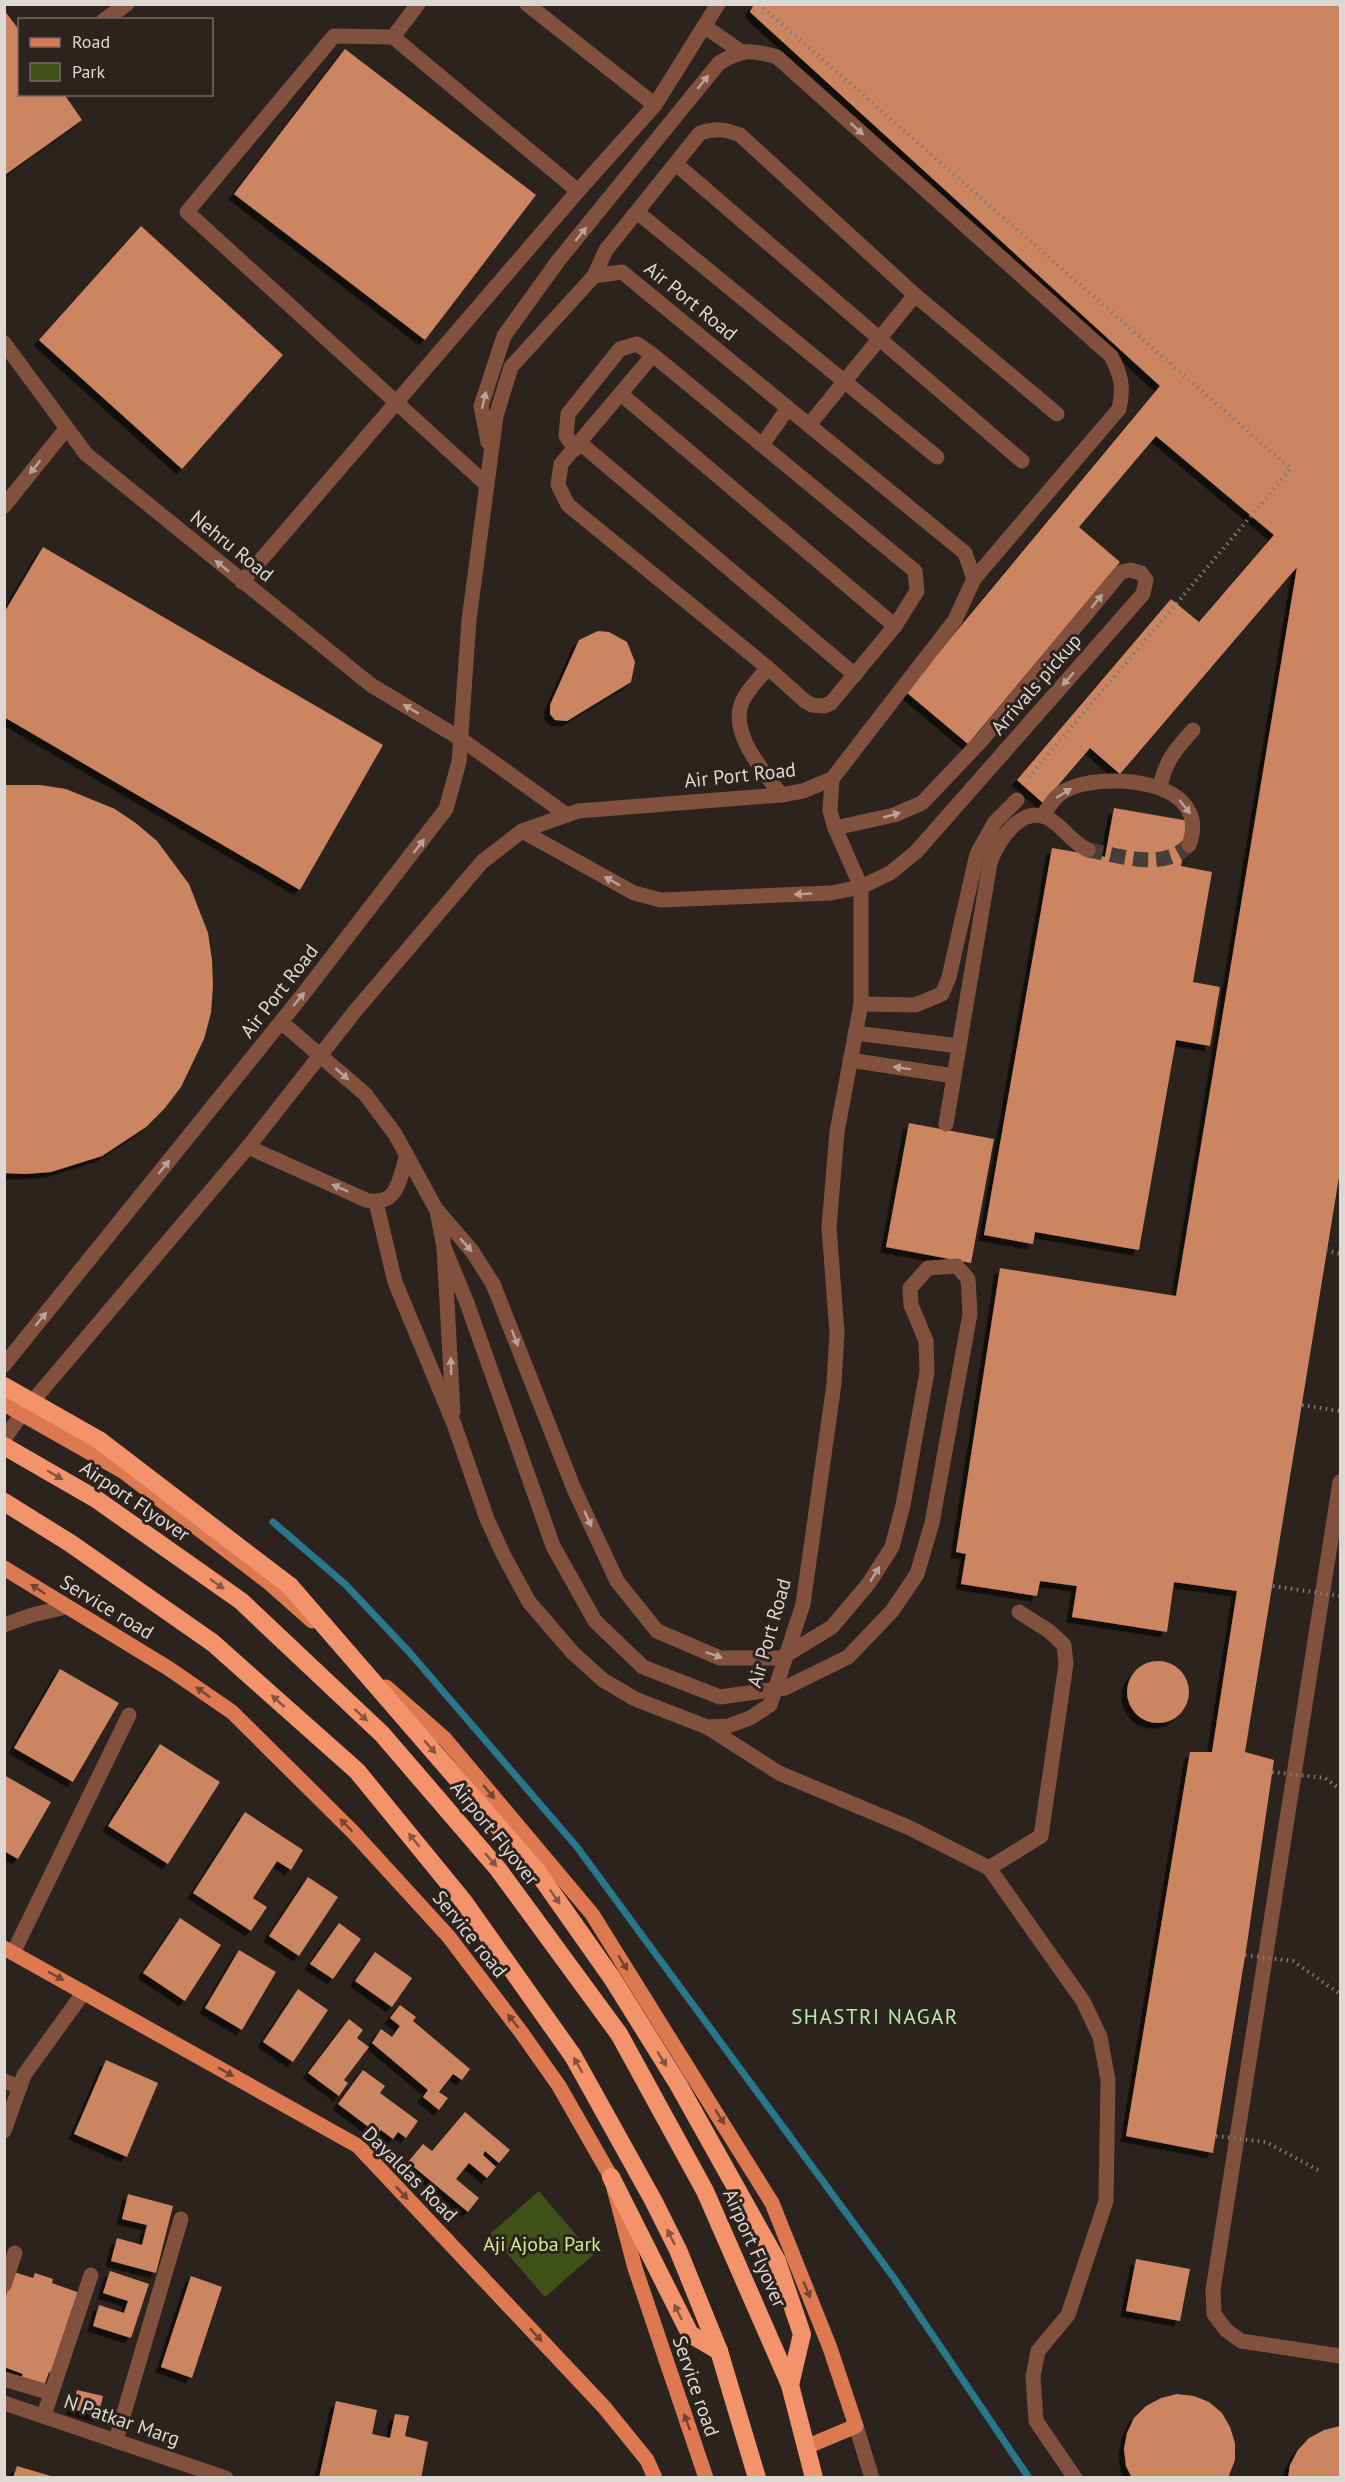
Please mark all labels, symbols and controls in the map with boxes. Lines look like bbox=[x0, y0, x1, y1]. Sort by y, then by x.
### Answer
legend bbox=[18, 18, 213, 96]
text: Road bbox=[72, 30, 110, 53]
text: Park bbox=[72, 60, 105, 83]
one-way arrow bbox=[696, 75, 709, 90]
one-way arrow bbox=[850, 122, 865, 136]
one-way arrow bbox=[574, 226, 587, 242]
street label: Air Port Road bbox=[639, 256, 743, 346]
one-way arrow bbox=[479, 391, 489, 409]
one-way arrow bbox=[29, 460, 42, 475]
street label: Nehru Road bbox=[185, 504, 279, 588]
one-way arrow bbox=[214, 559, 230, 572]
one-way arrow bbox=[1090, 594, 1103, 609]
street label: Arrivals pickup bbox=[985, 628, 1087, 740]
one-way arrow bbox=[1062, 671, 1075, 686]
one-way arrow bbox=[403, 703, 419, 714]
street label: Air Port Road bbox=[683, 756, 797, 794]
one-way arrow bbox=[1056, 788, 1073, 798]
one-way arrow bbox=[1179, 799, 1192, 815]
one-way arrow bbox=[883, 810, 901, 819]
one-way arrow bbox=[413, 838, 425, 853]
one-way arrow bbox=[603, 876, 620, 886]
one-way arrow bbox=[793, 890, 812, 899]
street label: Air Port Road bbox=[234, 939, 324, 1043]
one-way arrow bbox=[293, 992, 305, 1007]
one-way arrow bbox=[892, 1063, 911, 1072]
one-way arrow bbox=[334, 1067, 349, 1081]
one-way arrow bbox=[157, 1160, 169, 1175]
one-way arrow bbox=[330, 1183, 348, 1193]
one-way arrow bbox=[459, 1237, 472, 1252]
one-way arrow bbox=[35, 1311, 48, 1327]
one-way arrow bbox=[510, 1329, 520, 1347]
one-way arrow bbox=[446, 1357, 455, 1376]
street label: Airport Flyover bbox=[75, 1455, 195, 1547]
one-way arrow bbox=[47, 1470, 63, 1481]
one-way arrow bbox=[583, 1510, 592, 1527]
one-way arrow bbox=[869, 1566, 880, 1582]
street label: Service road bbox=[55, 1569, 159, 1645]
street label: Air Port Road bbox=[741, 1575, 797, 1691]
one-way arrow bbox=[208, 1578, 224, 1590]
one-way arrow bbox=[30, 1584, 46, 1595]
one-way arrow bbox=[705, 1651, 723, 1660]
one-way arrow bbox=[196, 1686, 212, 1698]
one-way arrow bbox=[271, 1695, 286, 1708]
one-way arrow bbox=[353, 1708, 368, 1721]
one-way arrow bbox=[423, 1739, 436, 1754]
street label: Airport Flyover bbox=[445, 1775, 545, 1891]
one-way arrow bbox=[483, 1784, 496, 1800]
one-way arrow bbox=[339, 1818, 353, 1832]
one-way arrow bbox=[408, 1833, 420, 1848]
one-way arrow bbox=[484, 1852, 497, 1867]
street label: Service road bbox=[427, 1885, 513, 1983]
one-way arrow bbox=[549, 1888, 561, 1904]
one-way arrow bbox=[618, 1955, 629, 1971]
one-way arrow bbox=[48, 1971, 65, 1981]
district label: SHASTRI NAGAR bbox=[791, 2003, 959, 2030]
one-way arrow bbox=[507, 2013, 520, 2029]
one-way arrow bbox=[657, 2051, 668, 2067]
one-way arrow bbox=[574, 2057, 584, 2074]
one-way arrow bbox=[218, 2067, 235, 2077]
one-way arrow bbox=[714, 2109, 725, 2125]
street label: Dayaldas Road bbox=[357, 2121, 463, 2227]
street label: Airport Flyover bbox=[717, 2185, 793, 2312]
one-way arrow bbox=[395, 2186, 409, 2200]
one-way arrow bbox=[666, 2228, 676, 2245]
park label: Aji Ajoba Park bbox=[483, 2231, 601, 2257]
one-way arrow bbox=[802, 2282, 812, 2300]
one-way arrow bbox=[674, 2304, 683, 2321]
one-way arrow bbox=[529, 2327, 543, 2342]
street label: Service road bbox=[667, 2332, 725, 2440]
street label: N Patkar Marg bbox=[61, 2388, 183, 2452]
one-way arrow bbox=[681, 2413, 691, 2431]

